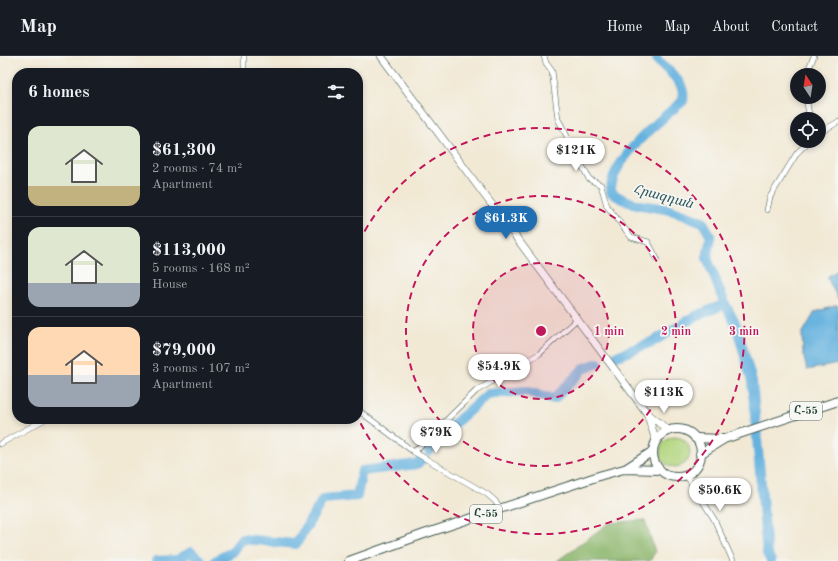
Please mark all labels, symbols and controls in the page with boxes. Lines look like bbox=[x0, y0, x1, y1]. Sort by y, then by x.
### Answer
text: Map bbox=[20, 18, 57, 37]
text: Home bbox=[607, 20, 642, 34]
text: Map bbox=[664, 20, 690, 34]
text: About bbox=[712, 20, 749, 34]
text: Contact bbox=[771, 20, 818, 34]
north arrow bbox=[790, 68, 826, 104]
map controls bbox=[790, 68, 826, 148]
icon: filters bbox=[325, 81, 347, 103]
text: 6 homes bbox=[28, 84, 90, 101]
button: locate bbox=[790, 112, 826, 148]
pin: $121K bbox=[548, 138, 604, 172]
icon: home bbox=[60, 142, 108, 190]
text: $61,300 bbox=[152, 142, 216, 159]
text: $121K bbox=[556, 144, 596, 157]
text: 2 rooms · 74 m² bbox=[152, 162, 242, 175]
text: Apartment bbox=[152, 178, 213, 191]
water label: Հրազդան bbox=[632, 183, 695, 212]
pin: $61.3K bbox=[473, 206, 539, 240]
text: $61.3K bbox=[484, 212, 528, 225]
text: $113,000 bbox=[152, 242, 226, 259]
icon: home bbox=[60, 243, 108, 291]
text: 5 rooms · 168 m² bbox=[152, 262, 250, 275]
text: House bbox=[152, 278, 187, 291]
centre of rings bbox=[534, 324, 548, 338]
text: 1 min bbox=[594, 326, 624, 338]
text: 2 min bbox=[661, 326, 691, 338]
text: 3 min bbox=[729, 326, 759, 338]
text: $79,000 bbox=[152, 342, 216, 359]
icon: home bbox=[60, 343, 108, 391]
pin: $54.9K bbox=[466, 354, 532, 388]
text: $54.9K bbox=[477, 360, 521, 373]
text: 3 rooms · 107 m² bbox=[152, 362, 250, 375]
text: Apartment bbox=[152, 378, 213, 391]
pin: $113K bbox=[636, 380, 692, 414]
text: $113K bbox=[644, 386, 684, 399]
road number: Հ-55 bbox=[790, 402, 822, 420]
pin: $79K bbox=[412, 420, 460, 454]
text: $79K bbox=[420, 426, 452, 439]
pin: $50.6K bbox=[687, 478, 753, 512]
text: $50.6K bbox=[698, 484, 742, 497]
road number: Հ-55 bbox=[470, 505, 502, 523]

